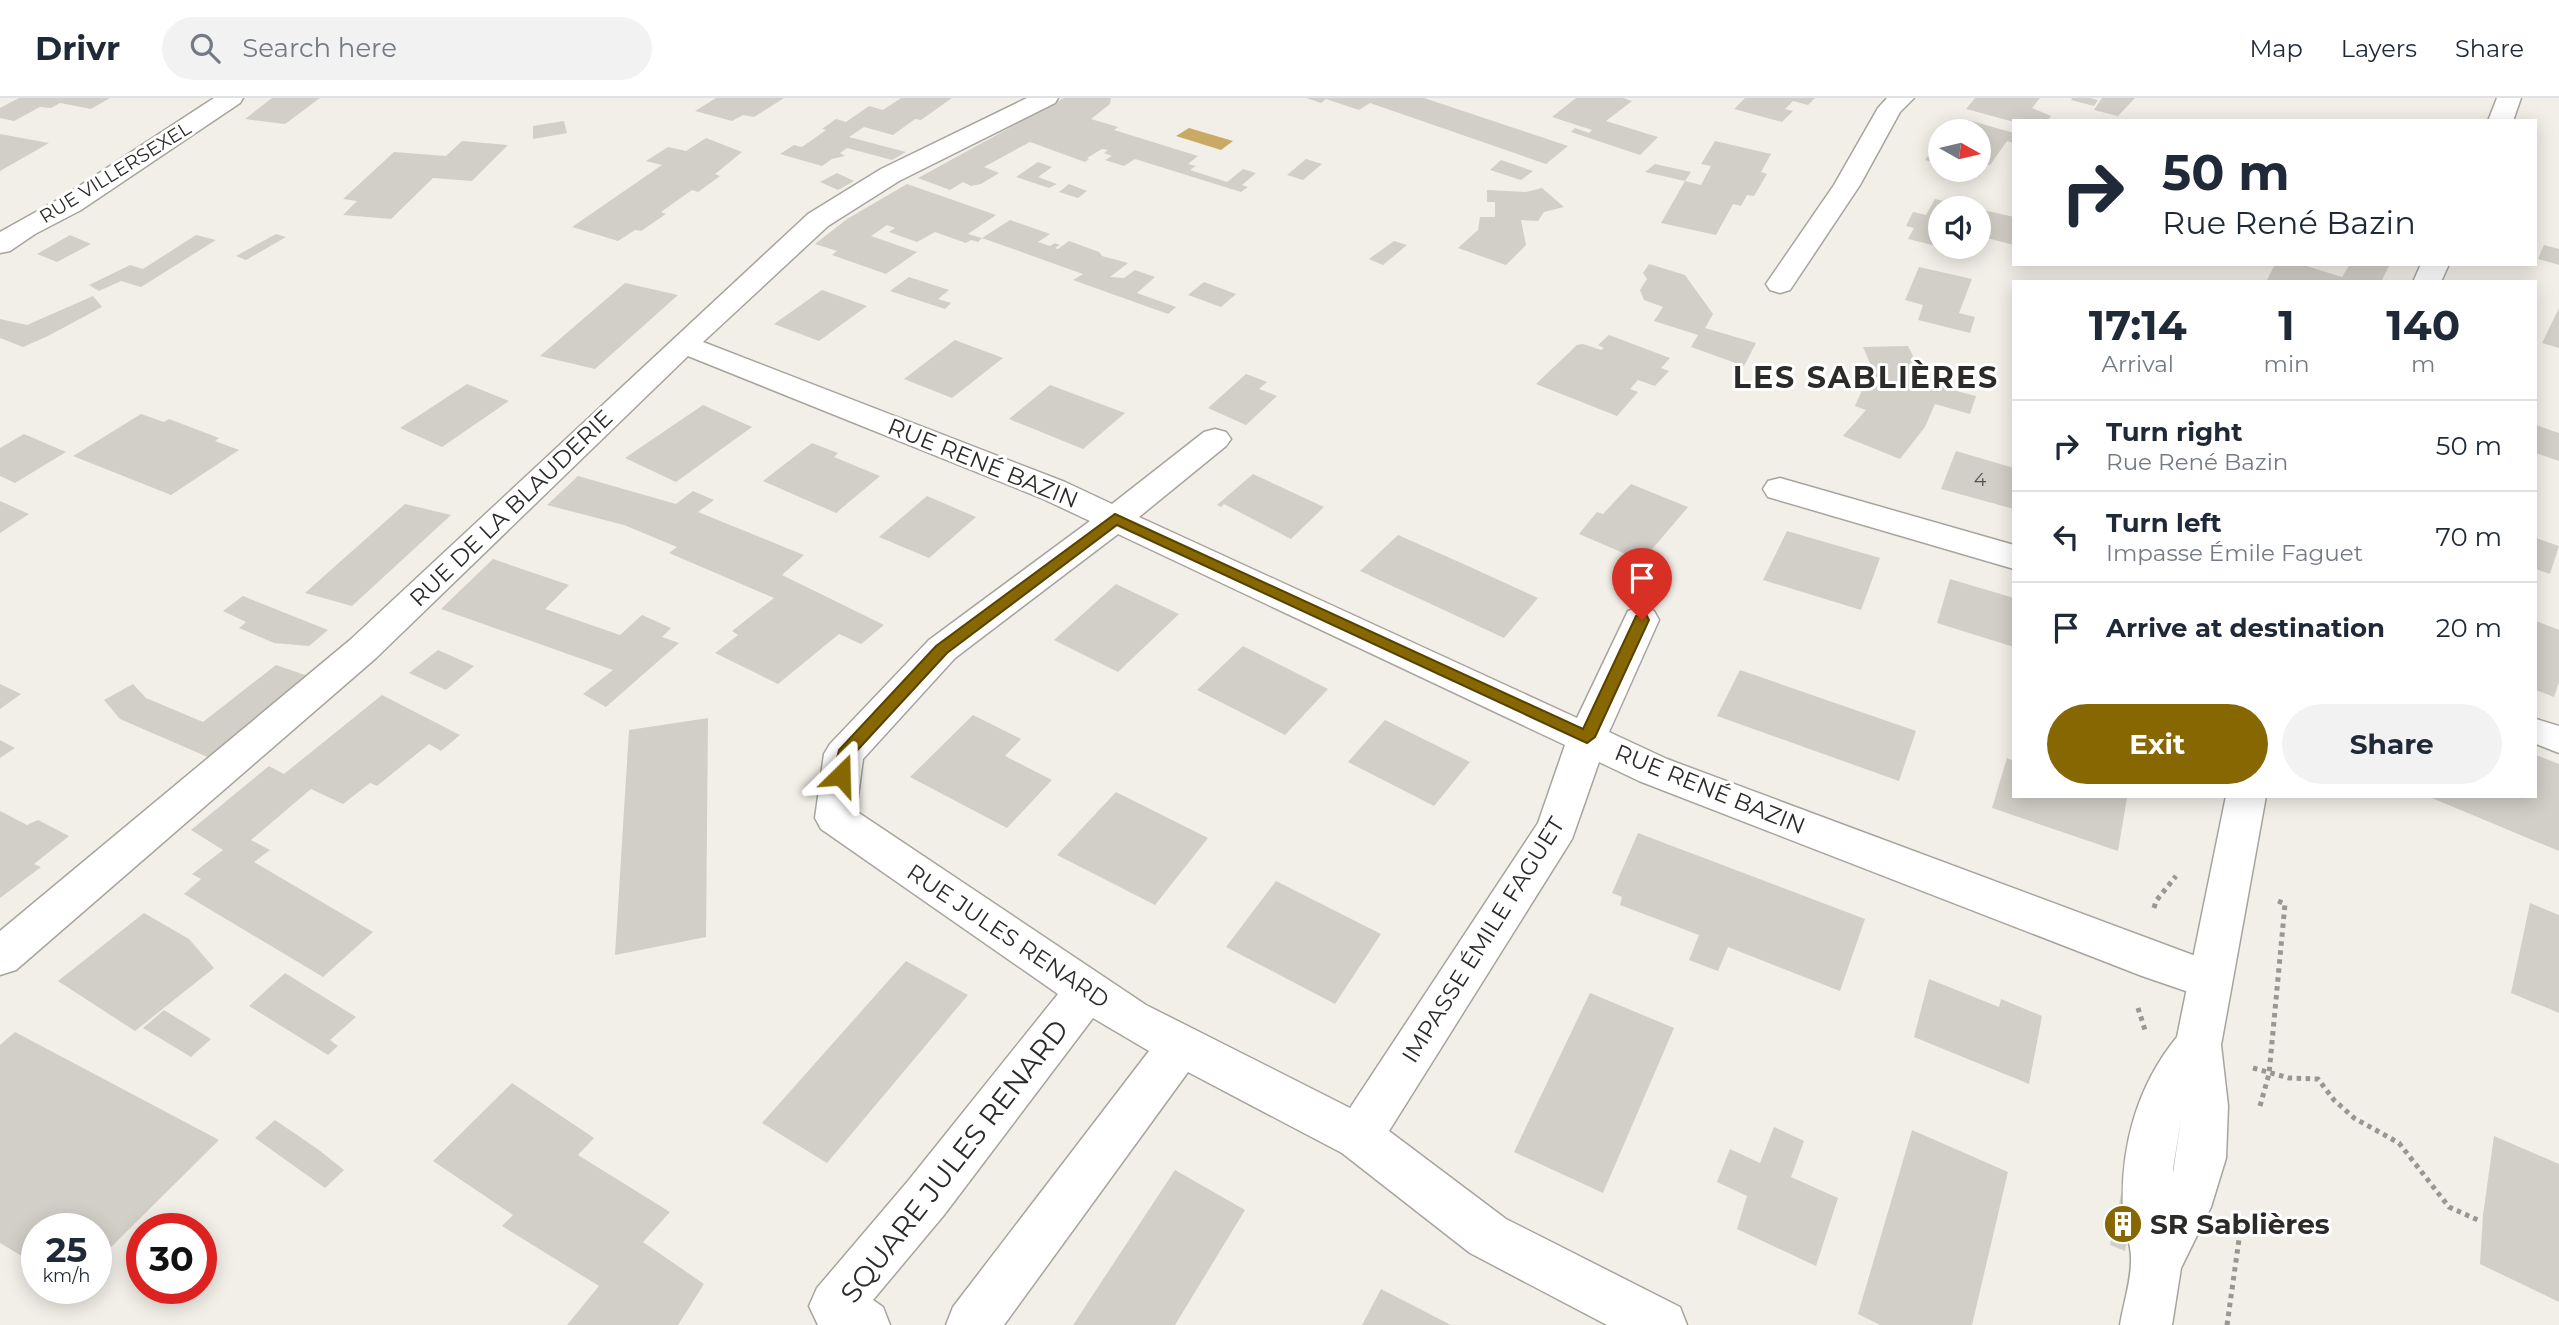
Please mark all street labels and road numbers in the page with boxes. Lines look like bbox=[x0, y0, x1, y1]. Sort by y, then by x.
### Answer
street label: RUE VILLERSEXEL bbox=[35, 116, 196, 228]
street label: RUE DE LA BLAUDERIE bbox=[404, 404, 618, 612]
street label: RUE RENÉ BAZIN bbox=[884, 412, 1082, 514]
street label: RUE RENÉ BAZIN bbox=[1611, 738, 1809, 840]
street label: IMPASSE ÉMILE FAGUET bbox=[1396, 811, 1571, 1068]
street label: RUE JULES RENARD bbox=[902, 858, 1114, 1014]
street label: SQUARE JULES RENARD bbox=[833, 1013, 1075, 1309]

